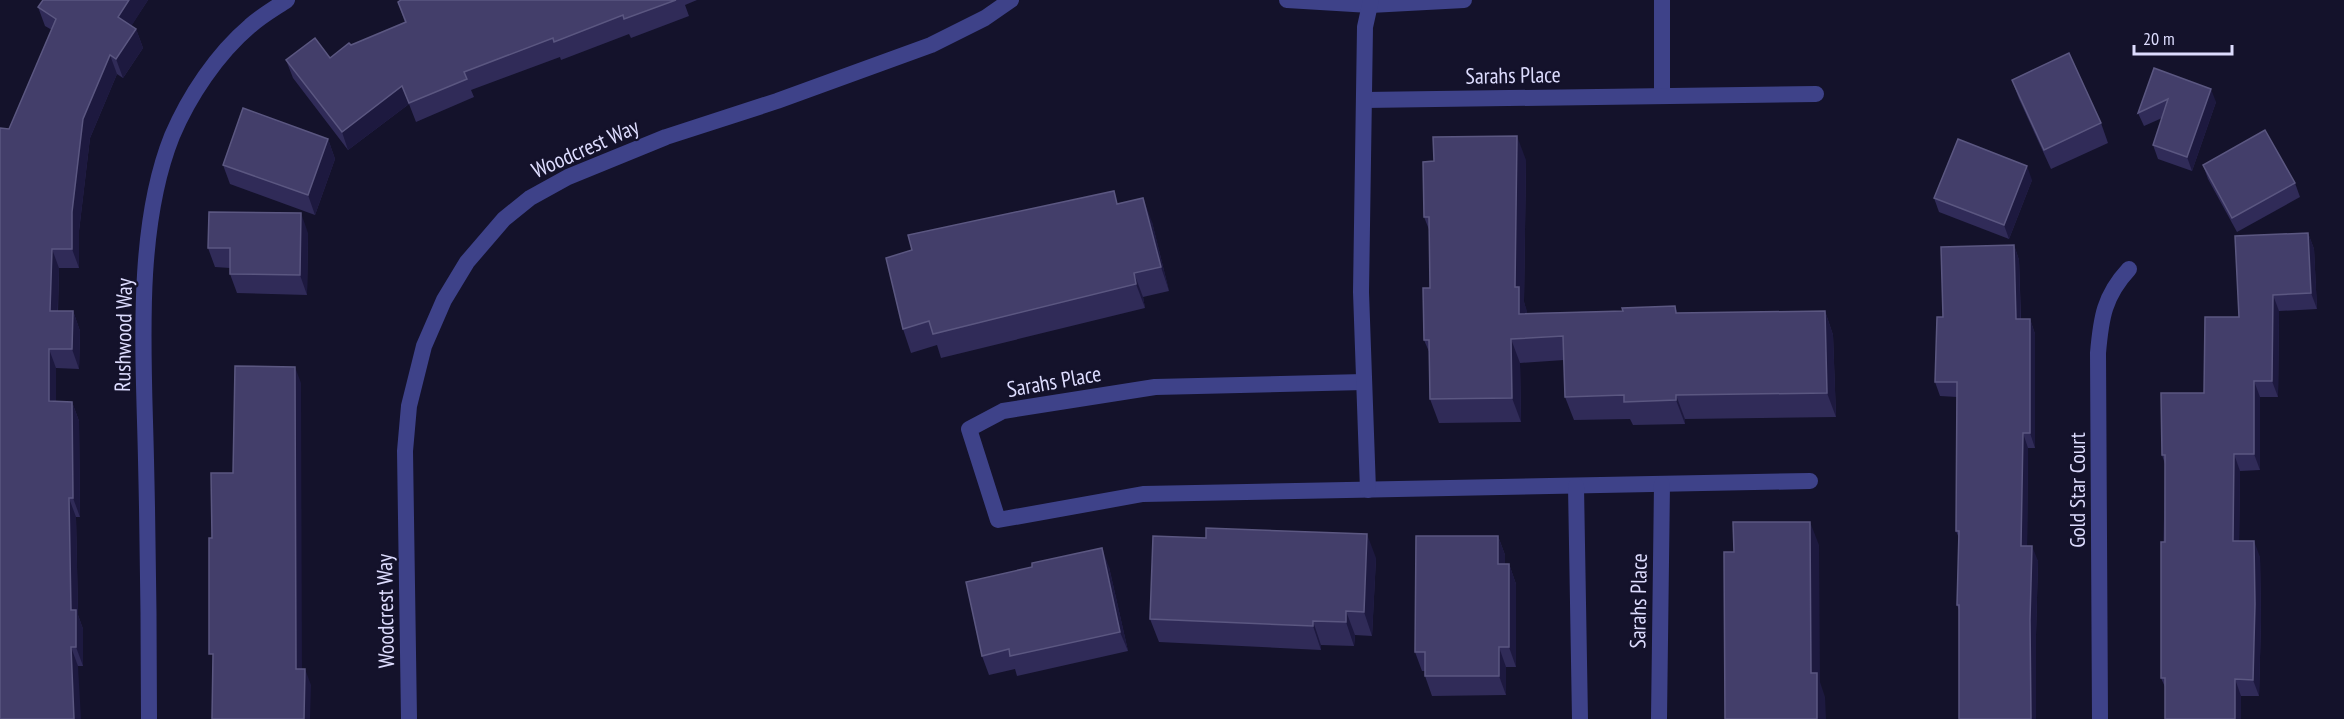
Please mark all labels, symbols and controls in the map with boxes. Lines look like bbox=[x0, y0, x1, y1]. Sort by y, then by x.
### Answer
scale bar bbox=[2134, 18, 2232, 56]
text: 20 m bbox=[2143, 27, 2175, 50]
street label: Sarahs Place bbox=[1465, 60, 1561, 90]
street label: Woodcrest Way bbox=[527, 112, 644, 184]
street label: Rushwood Way bbox=[108, 277, 138, 392]
street label: Sarahs Place bbox=[1005, 359, 1103, 403]
street label: Gold Star Court bbox=[2063, 432, 2091, 548]
street label: Woodcrest Way bbox=[370, 553, 400, 668]
street label: Sarahs Place bbox=[1623, 553, 1653, 649]

